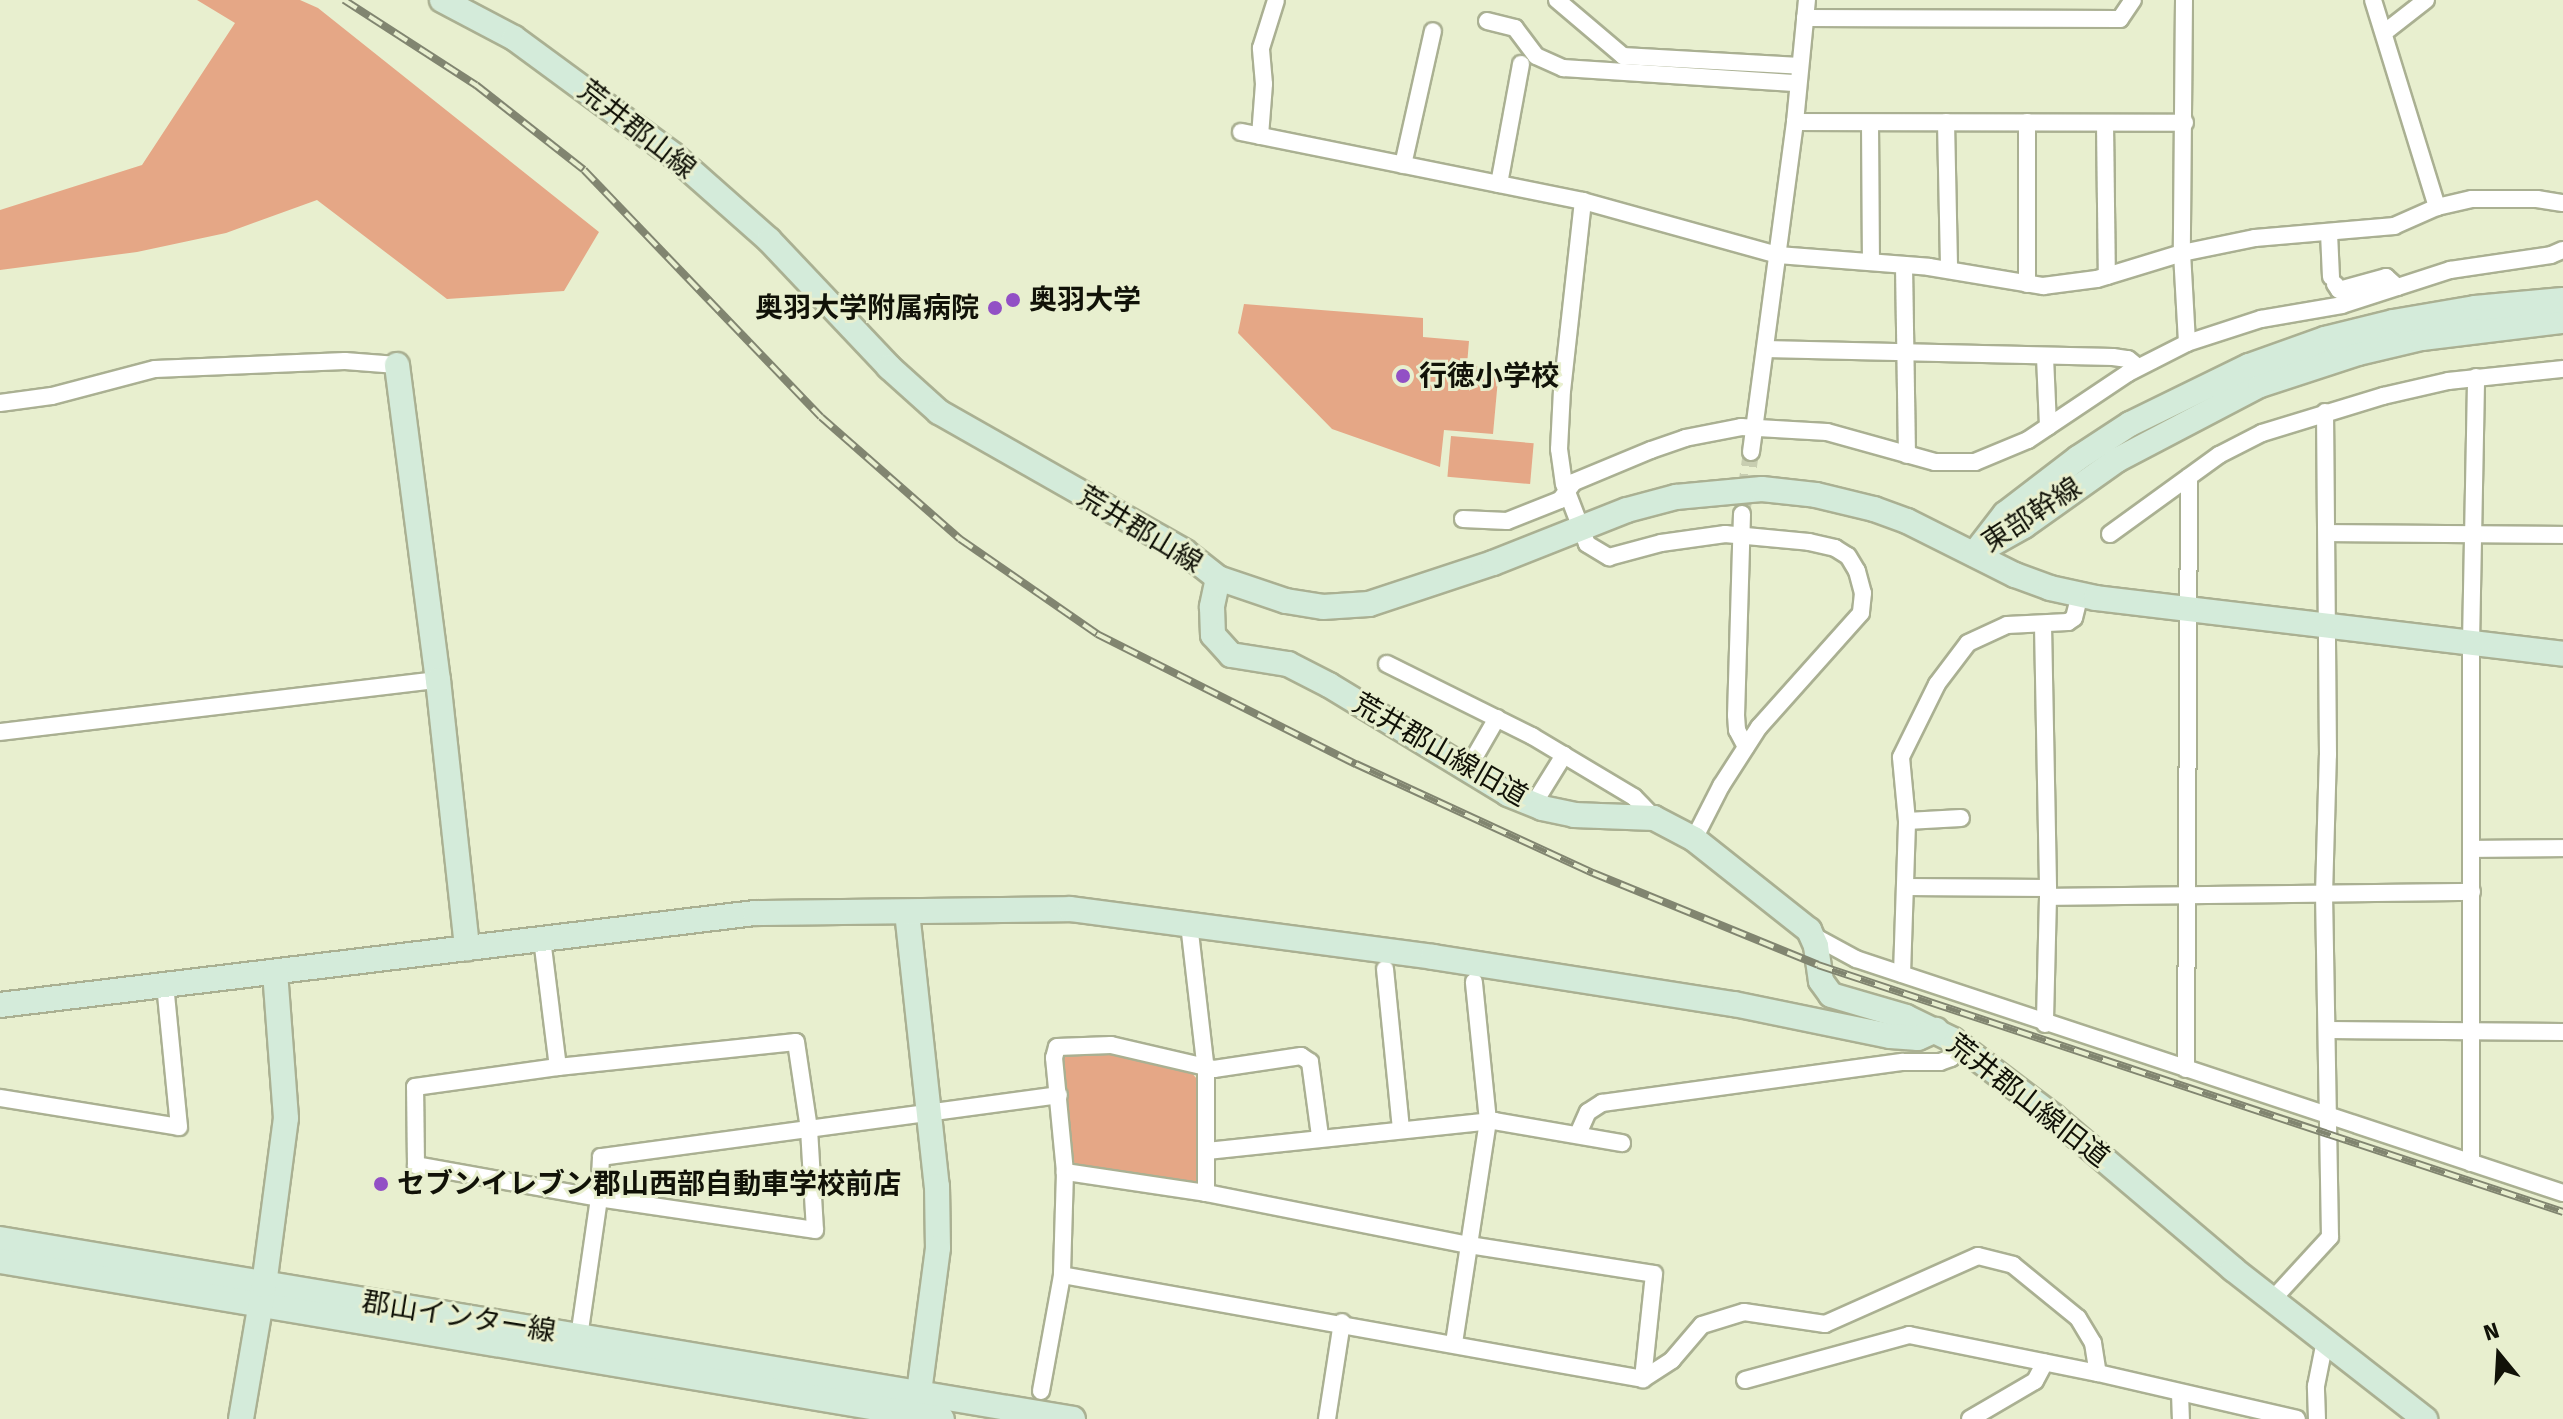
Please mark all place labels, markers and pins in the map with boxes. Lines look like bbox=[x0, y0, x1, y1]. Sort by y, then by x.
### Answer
place label: 奥羽大学 bbox=[1029, 283, 1141, 317]
place label: 奥羽大学附属病院 bbox=[755, 291, 979, 325]
marker: 奥羽大学 bbox=[1004, 291, 1022, 309]
marker: 奥羽大学附属病院 bbox=[986, 299, 1004, 317]
place label: 行徳小学校 bbox=[1419, 359, 1559, 393]
marker: 行徳小学校 bbox=[1394, 367, 1412, 385]
place label: セブンイレブン郡山西部自動車学校前店 bbox=[397, 1167, 901, 1201]
marker: セブンイレブン郡山西部自動車学校前店 bbox=[372, 1175, 390, 1193]

